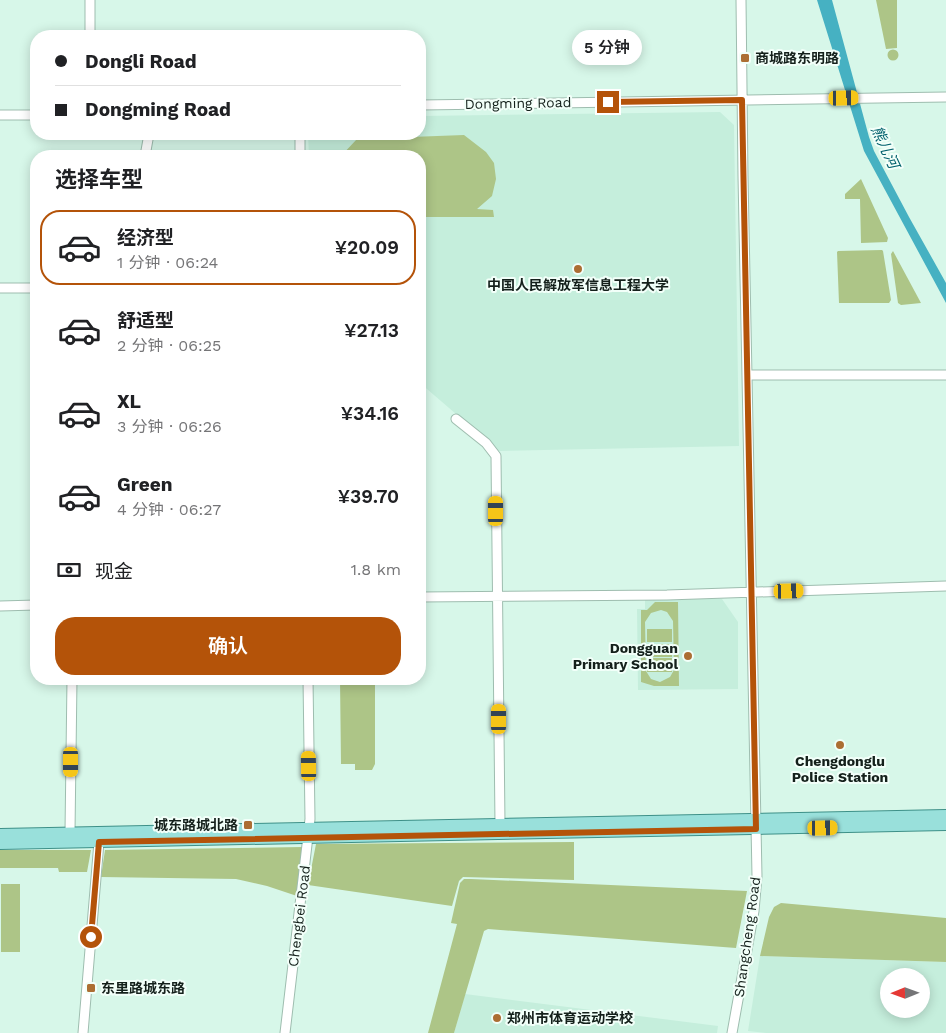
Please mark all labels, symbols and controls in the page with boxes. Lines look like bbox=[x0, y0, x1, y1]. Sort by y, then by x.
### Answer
callout: 5 分钟 bbox=[573, 29, 643, 64]
text: 5 分钟 bbox=[584, 38, 630, 57]
text: Dongli Road bbox=[85, 50, 197, 73]
place label: 商城路东明路 bbox=[755, 50, 839, 66]
marker: 商城路东明路 bbox=[739, 52, 751, 64]
car bbox=[828, 90, 859, 106]
route end bbox=[597, 91, 619, 113]
street label: Dongming Road bbox=[464, 94, 572, 112]
text: Dongming Road bbox=[85, 98, 231, 121]
water label: 熊儿河 bbox=[867, 123, 904, 174]
text: 选择车型 bbox=[55, 167, 143, 192]
icon: car bbox=[57, 225, 102, 270]
text: 经济型 bbox=[117, 226, 174, 249]
text: ¥20.09 bbox=[335, 236, 399, 259]
text: 1 分钟 · 06:24 bbox=[117, 253, 218, 272]
marker: 中国人民解放军信息工程大学 bbox=[572, 263, 584, 275]
place label: 中国人民解放军信息工程大学 bbox=[487, 277, 669, 293]
icon: car bbox=[57, 308, 102, 353]
text: 舒适型 bbox=[117, 309, 174, 332]
text: ¥27.13 bbox=[344, 319, 399, 342]
text: 2 分钟 · 06:25 bbox=[117, 336, 221, 355]
text: XL bbox=[117, 390, 141, 413]
icon: car bbox=[57, 391, 102, 436]
text: ¥34.16 bbox=[341, 402, 399, 425]
text: 3 分钟 · 06:26 bbox=[117, 417, 222, 436]
text: Green bbox=[117, 473, 173, 496]
icon: car bbox=[57, 474, 102, 519]
text: ¥39.70 bbox=[338, 485, 399, 508]
car bbox=[488, 496, 503, 526]
text: 4 分钟 · 06:27 bbox=[117, 500, 221, 519]
icon: cash bbox=[55, 556, 83, 584]
text: 现金 bbox=[95, 560, 133, 583]
text: 1.8 km bbox=[351, 560, 401, 579]
car bbox=[773, 583, 804, 599]
button: 确认 bbox=[55, 617, 401, 675]
place label: Dongguan Primary School bbox=[573, 640, 678, 672]
marker: Dongguan Primary School bbox=[682, 650, 694, 662]
car bbox=[491, 704, 506, 734]
marker: Chengdonglu Police Station bbox=[834, 739, 846, 751]
car bbox=[63, 747, 78, 777]
car bbox=[301, 751, 316, 781]
place label: Chengdonglu Police Station bbox=[792, 753, 888, 785]
place label: 城东路城北路 bbox=[154, 817, 238, 833]
marker: 城东路城北路 bbox=[242, 819, 254, 831]
car bbox=[807, 820, 838, 836]
street label: Chengbei Road bbox=[285, 864, 313, 968]
street label: Shangcheng Road bbox=[731, 876, 763, 998]
route start bbox=[80, 926, 102, 948]
north arrow bbox=[880, 968, 930, 1018]
map controls bbox=[880, 968, 930, 1018]
place label: 东里路城东路 bbox=[101, 980, 185, 996]
marker: 东里路城东路 bbox=[85, 982, 97, 994]
place label: 郑州市体育运动学校 bbox=[507, 1010, 633, 1026]
marker: 郑州市体育运动学校 bbox=[491, 1012, 503, 1024]

